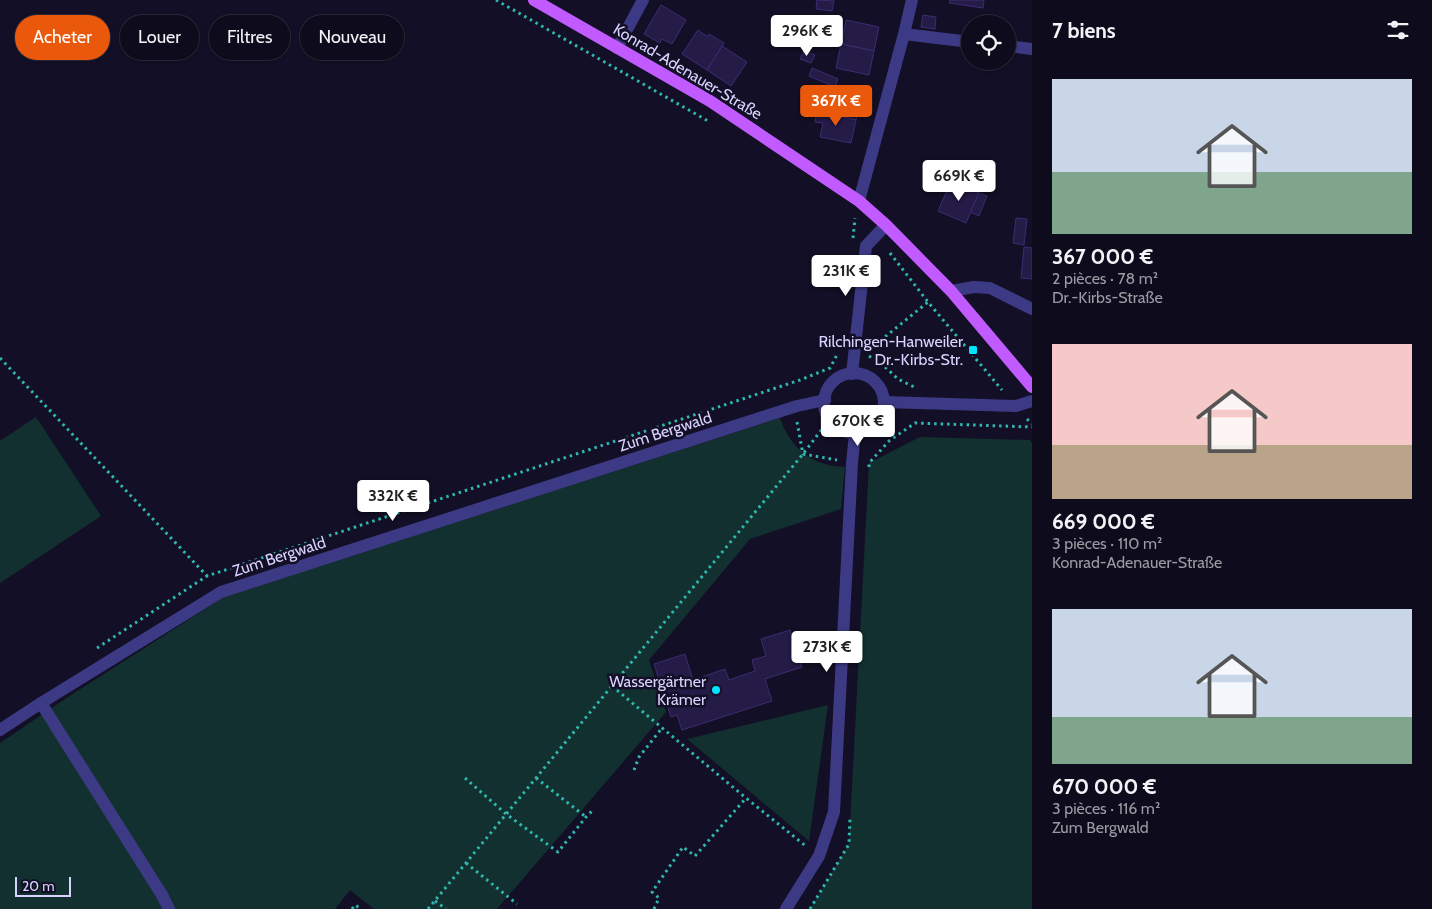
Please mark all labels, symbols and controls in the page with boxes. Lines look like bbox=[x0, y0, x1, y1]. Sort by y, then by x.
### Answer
chip: Acheter bbox=[15, 15, 110, 60]
chip: Louer bbox=[120, 15, 199, 60]
chip: Filtres bbox=[209, 15, 290, 60]
chip: Nouveau bbox=[300, 15, 404, 60]
pin: 296K € bbox=[766, 15, 848, 57]
map controls bbox=[961, 15, 1016, 70]
button: locate bbox=[961, 15, 1016, 70]
icon: filters bbox=[1384, 16, 1412, 44]
text: 7 biens bbox=[1052, 18, 1116, 43]
street label: Konrad-Adenauer-Straße bbox=[610, 19, 766, 123]
text: 296K € bbox=[782, 21, 832, 40]
pin: 367K € bbox=[795, 84, 877, 127]
text: 367K € bbox=[811, 91, 861, 110]
icon: home bbox=[1187, 111, 1277, 201]
pin: 669K € bbox=[918, 160, 1000, 202]
text: 669K € bbox=[934, 166, 984, 185]
text: 367 000 € bbox=[1052, 244, 1153, 269]
pin: 231K € bbox=[805, 254, 887, 297]
text: 231K € bbox=[823, 261, 869, 280]
text: 2 pièces · 78 m² bbox=[1052, 269, 1158, 288]
text: Dr.-Kirbs-Straße bbox=[1052, 288, 1163, 307]
place label: Rilchingen-Hanweiler Dr.-Kirbs-Str. bbox=[819, 332, 964, 369]
marker: Rilchingen-Hanweiler Dr.-Kirbs-Str. bbox=[967, 344, 979, 356]
icon: home bbox=[1187, 376, 1277, 466]
pin: 670K € bbox=[817, 404, 899, 447]
street label: Zum Bergwald bbox=[616, 407, 714, 455]
text: 670K € bbox=[832, 411, 884, 430]
pin: 332K € bbox=[352, 480, 434, 522]
text: 332K € bbox=[368, 486, 418, 505]
text: 669 000 € bbox=[1052, 509, 1155, 534]
street label: Zum Bergwald bbox=[230, 532, 328, 580]
text: 3 pièces · 110 m² bbox=[1052, 534, 1162, 553]
text: Konrad-Adenauer-Straße bbox=[1052, 553, 1222, 572]
pin: 273K € bbox=[786, 630, 868, 673]
text: 273K € bbox=[802, 637, 852, 656]
icon: home bbox=[1187, 641, 1277, 731]
place label: Wassergärtner Krämer bbox=[609, 672, 707, 709]
marker: Wassergärtner Krämer bbox=[710, 684, 722, 696]
text: 670 000 € bbox=[1052, 774, 1157, 799]
text: 3 pièces · 116 m² bbox=[1052, 799, 1160, 818]
text: Zum Bergwald bbox=[1052, 818, 1149, 837]
scale bar bbox=[15, 874, 71, 897]
text: 20 m bbox=[22, 877, 55, 895]

